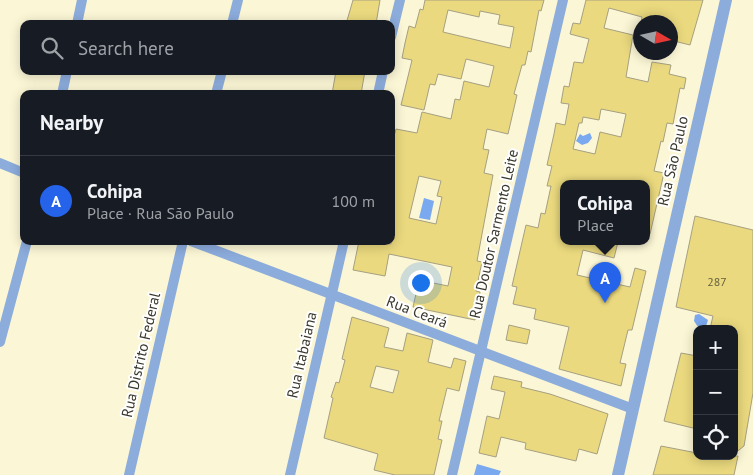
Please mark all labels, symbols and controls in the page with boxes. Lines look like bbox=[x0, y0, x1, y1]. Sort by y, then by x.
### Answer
north arrow bbox=[633, 15, 678, 60]
search box bbox=[20, 20, 395, 75]
icon: search bbox=[38, 34, 66, 62]
text: Search here bbox=[78, 36, 174, 60]
text: Nearby bbox=[40, 109, 103, 136]
street label: Rua São Paulo bbox=[653, 114, 692, 208]
street label: Rua Doutor Sarmento Leite bbox=[465, 148, 522, 320]
text: Cohipa bbox=[87, 179, 142, 203]
popup bbox=[560, 180, 650, 245]
text: A bbox=[51, 191, 61, 211]
text: 100 m bbox=[332, 191, 375, 211]
text: Cohipa bbox=[577, 191, 633, 215]
text: Place · Rua São Paulo bbox=[87, 203, 234, 223]
text: Place bbox=[577, 215, 614, 235]
pin: A bbox=[589, 262, 621, 303]
your location bbox=[408, 270, 434, 296]
house number: 287 bbox=[707, 274, 727, 289]
street label: Rua Distrito Federal bbox=[117, 290, 164, 419]
street label: Rua Ceará bbox=[384, 291, 450, 332]
street label: Rua Itabaiana bbox=[282, 310, 321, 400]
map controls bbox=[693, 325, 738, 460]
button: + bbox=[693, 325, 738, 370]
button: − bbox=[693, 370, 738, 415]
button: locate bbox=[693, 415, 738, 460]

